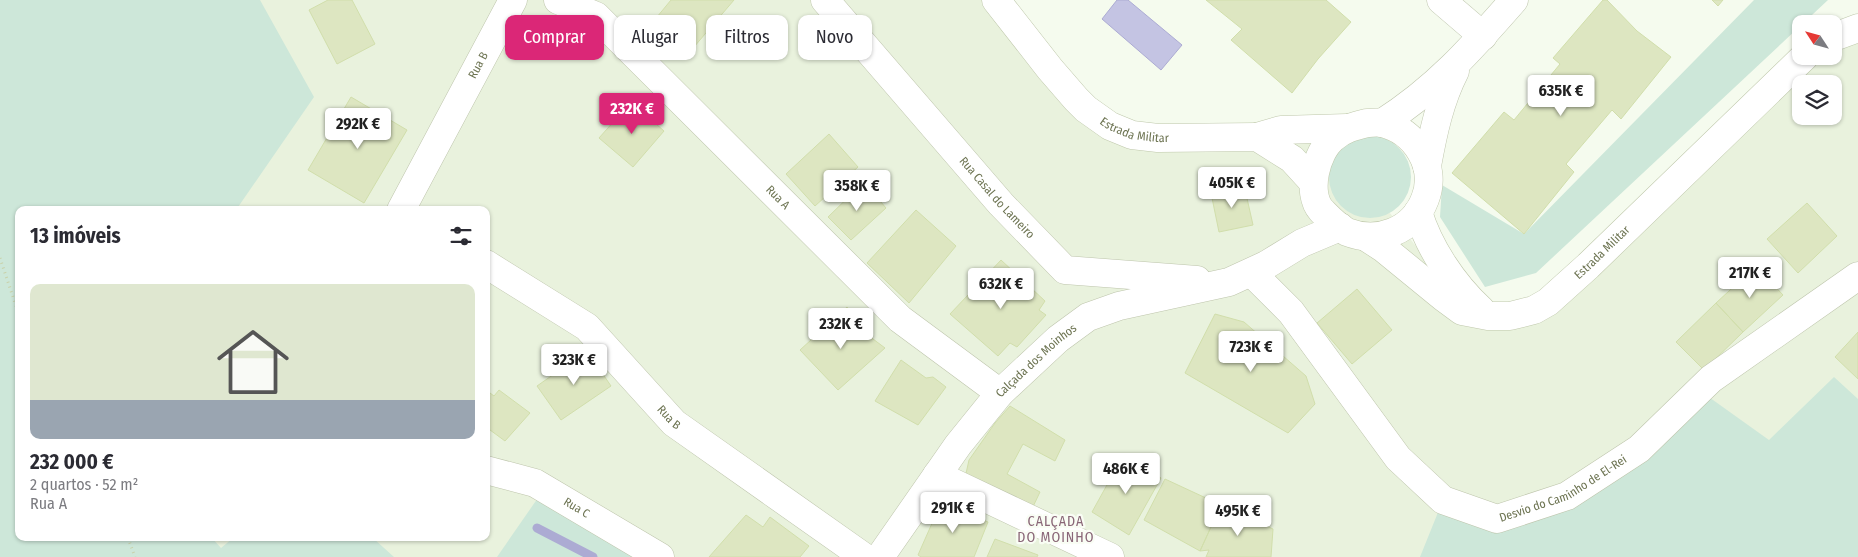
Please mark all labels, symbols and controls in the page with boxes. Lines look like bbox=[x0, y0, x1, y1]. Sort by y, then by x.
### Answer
chip: Comprar bbox=[505, 15, 604, 60]
chip: Alugar bbox=[614, 15, 696, 60]
chip: Filtros bbox=[706, 15, 788, 60]
chip: Novo bbox=[798, 15, 872, 60]
north arrow bbox=[1792, 15, 1842, 65]
map controls bbox=[1792, 15, 1842, 125]
street label: Rua B bbox=[465, 49, 491, 81]
pin: 635K € bbox=[1520, 74, 1602, 117]
button: layers bbox=[1792, 75, 1842, 125]
text: 635K € bbox=[1539, 81, 1583, 100]
pin: 232K € bbox=[591, 92, 673, 135]
text: 232K € bbox=[610, 99, 654, 118]
pin: 292K € bbox=[317, 108, 399, 150]
text: 292K € bbox=[336, 114, 380, 133]
street label: Estrada Militar bbox=[1097, 114, 1170, 145]
street label: Rua Casal do Lameiro bbox=[956, 154, 1037, 241]
pin: 405K € bbox=[1191, 166, 1273, 209]
pin: 358K € bbox=[816, 170, 898, 212]
text: 405K € bbox=[1209, 173, 1255, 192]
text: 358K € bbox=[834, 176, 880, 195]
street label: Rua A bbox=[763, 182, 793, 213]
icon: filters bbox=[447, 222, 475, 250]
street label: Estrada Militar bbox=[1571, 222, 1633, 282]
text: 13 imóveis bbox=[30, 223, 121, 249]
pin: 217K € bbox=[1709, 256, 1791, 299]
text: 217K € bbox=[1729, 263, 1771, 282]
pin: 632K € bbox=[960, 268, 1042, 310]
text: 632K € bbox=[979, 274, 1023, 293]
pin: 232K € bbox=[800, 308, 882, 350]
text: 232K € bbox=[819, 314, 863, 333]
icon: home bbox=[208, 317, 298, 407]
street label: Calçada dos Moinhos bbox=[993, 321, 1079, 400]
pin: 723K € bbox=[1210, 330, 1292, 373]
text: 723K € bbox=[1230, 337, 1272, 356]
pin: 323K € bbox=[533, 344, 615, 386]
text: 323K € bbox=[552, 350, 596, 369]
street label: Rua B bbox=[654, 402, 684, 433]
text: 232 000 € bbox=[30, 449, 114, 475]
pin: 486K € bbox=[1085, 452, 1167, 495]
street label: Desvio do Caminho de El-Rei bbox=[1497, 452, 1629, 525]
text: 486K € bbox=[1103, 459, 1149, 478]
text: 2 quartos · 52 m² bbox=[30, 475, 138, 494]
pin: 291K € bbox=[912, 492, 994, 534]
text: Rua A bbox=[30, 494, 67, 513]
pin: 495K € bbox=[1197, 494, 1279, 537]
street label: Rua C bbox=[561, 495, 592, 521]
text: 291K € bbox=[931, 498, 975, 517]
text: 495K € bbox=[1215, 501, 1261, 520]
district label: CALÇADA DO MOINHO bbox=[1017, 513, 1095, 546]

